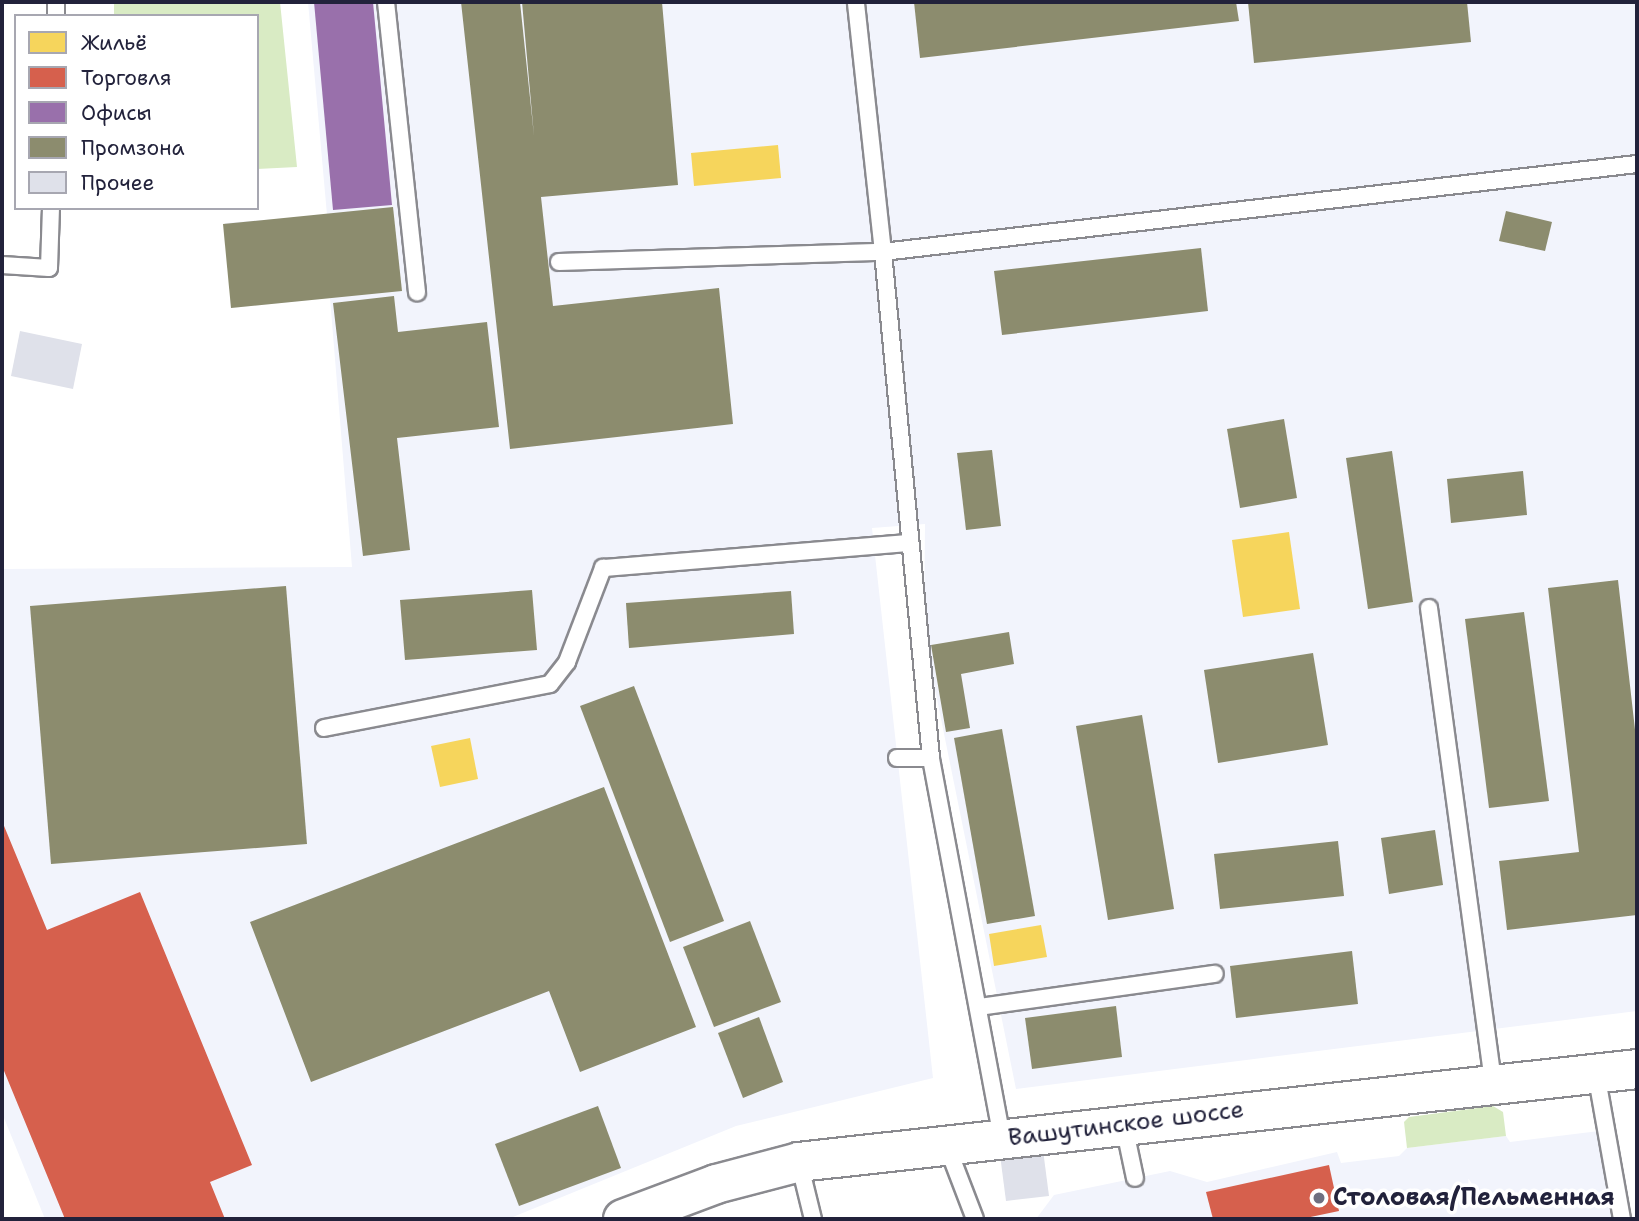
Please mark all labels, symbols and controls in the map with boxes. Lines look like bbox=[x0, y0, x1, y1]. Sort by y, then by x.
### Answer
legend bbox=[14, 14, 259, 210]
text: Жильё bbox=[81, 29, 147, 57]
text: Торговля bbox=[81, 64, 171, 92]
text: Офисы bbox=[81, 99, 152, 127]
text: Промзона bbox=[81, 134, 184, 162]
text: Прочее bbox=[81, 169, 154, 197]
street label: Вашутинское шоссе bbox=[1006, 1095, 1246, 1153]
place label: Столовая/Пельменная bbox=[1333, 1184, 1615, 1212]
marker: Столовая/Пельменная bbox=[1311, 1190, 1327, 1206]

